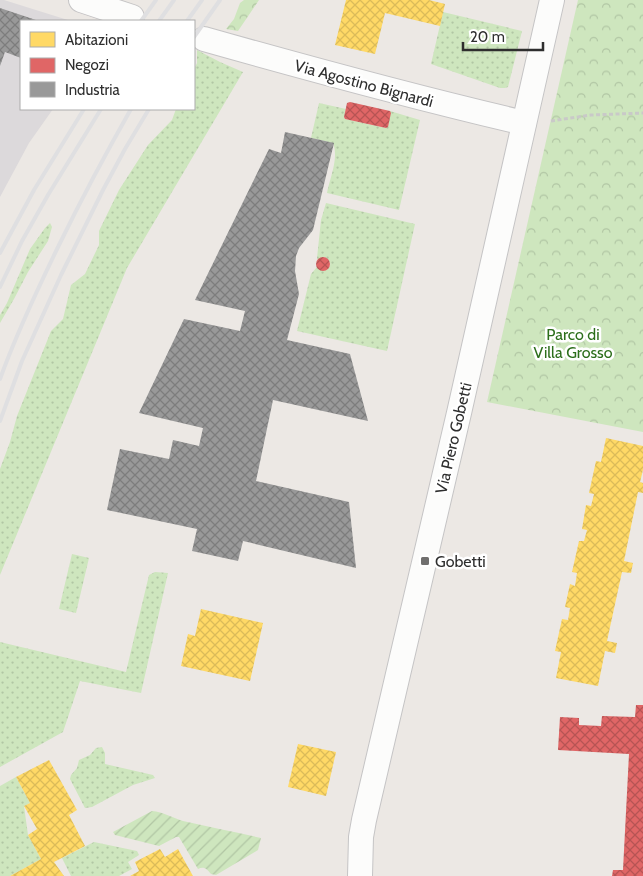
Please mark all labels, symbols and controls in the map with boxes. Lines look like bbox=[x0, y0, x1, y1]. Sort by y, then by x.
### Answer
legend bbox=[20, 20, 195, 110]
scale bar bbox=[463, 20, 543, 52]
text: 20 m bbox=[470, 28, 505, 46]
text: Abitazioni bbox=[65, 31, 128, 49]
text: Negozi bbox=[65, 56, 109, 74]
street label: Via Agostino Bignardi bbox=[292, 56, 435, 111]
text: Industria bbox=[65, 81, 120, 99]
park label: Parco di Villa Grosso bbox=[533, 325, 613, 362]
street label: Via Piero Gobetti bbox=[431, 381, 476, 496]
place label: Gobetti bbox=[435, 552, 486, 571]
marker: Gobetti bbox=[419, 555, 431, 567]

